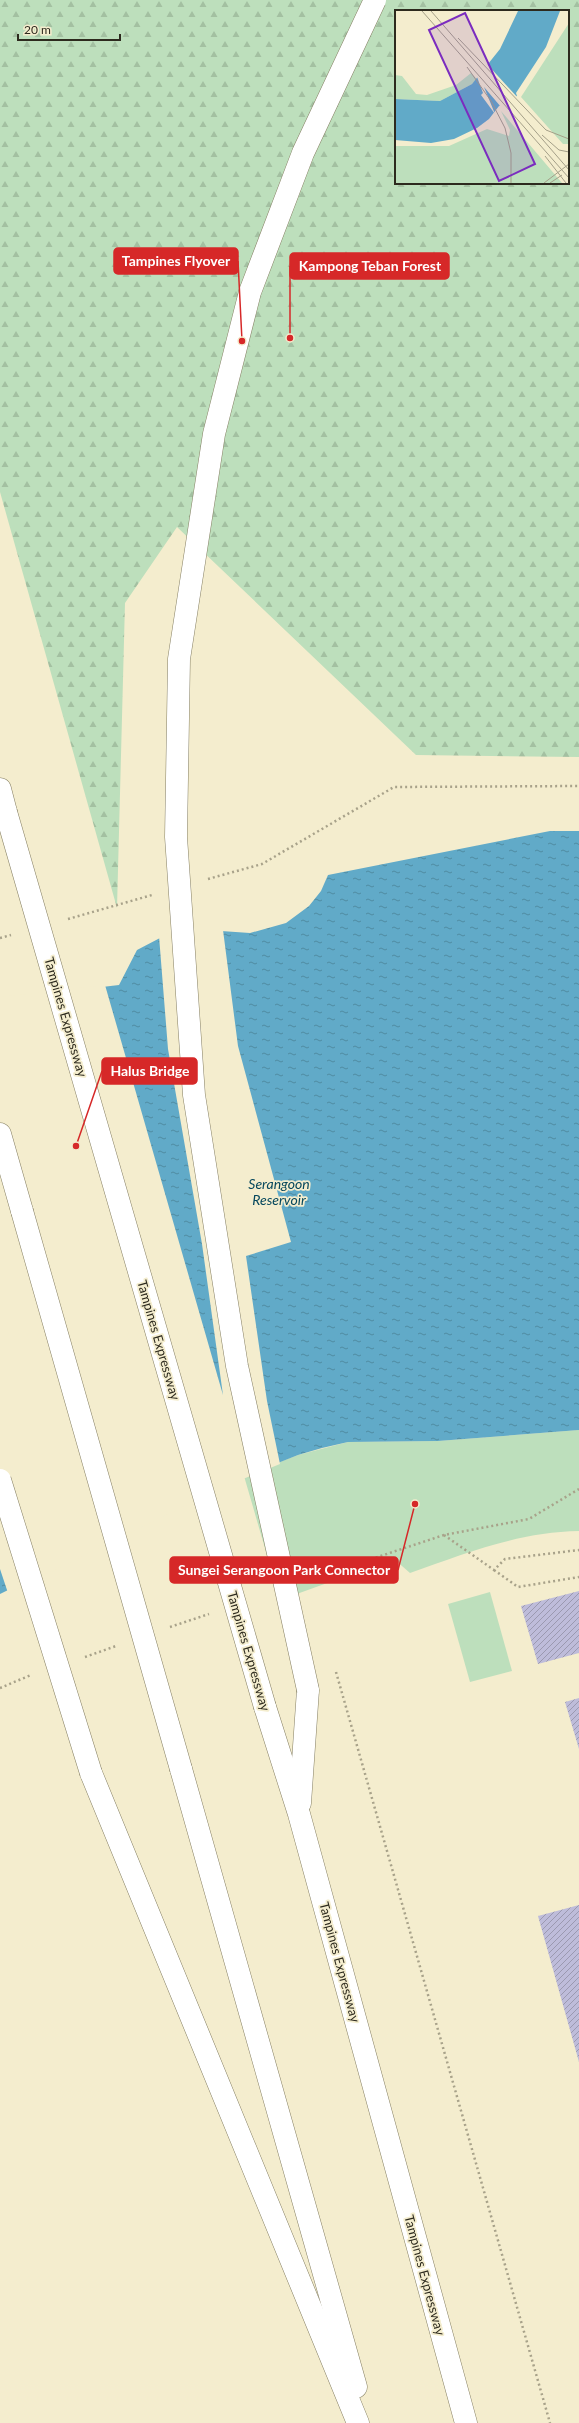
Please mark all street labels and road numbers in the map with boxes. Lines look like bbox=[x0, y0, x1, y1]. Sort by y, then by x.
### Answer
street label: Tampines Expressway bbox=[41, 955, 91, 1079]
street label: Tampines Expressway bbox=[134, 1278, 184, 1402]
street label: Tampines Expressway bbox=[224, 1589, 274, 1713]
street label: Tampines Expressway bbox=[316, 1900, 364, 2024]
street label: Tampines Expressway bbox=[401, 2213, 449, 2337]

